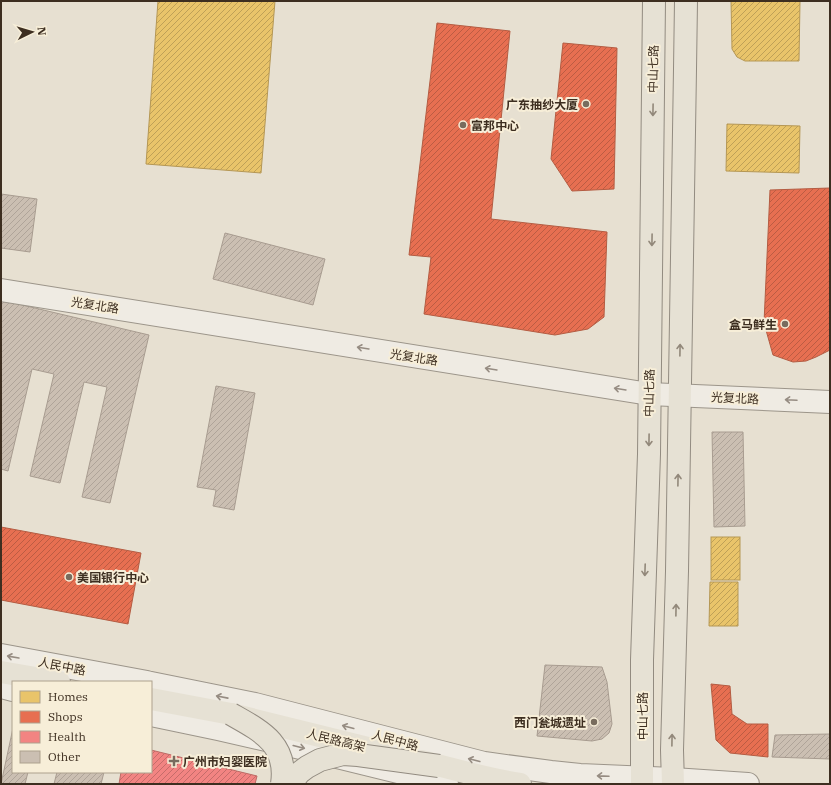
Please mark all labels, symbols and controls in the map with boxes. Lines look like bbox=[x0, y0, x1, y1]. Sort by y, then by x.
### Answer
north arrow bbox=[12, 12, 52, 52]
text: N bbox=[35, 26, 49, 36]
street label: 中山七路 bbox=[645, 45, 661, 93]
place label: 广东抽纱大厦 bbox=[506, 97, 578, 112]
marker: 广东抽纱大厦 bbox=[581, 99, 591, 109]
one-way arrow bbox=[649, 103, 657, 116]
place label: 富邦中心 bbox=[471, 118, 519, 133]
marker: 富邦中心 bbox=[458, 120, 468, 130]
one-way arrow bbox=[648, 233, 656, 246]
street label: 光复北路 bbox=[70, 294, 120, 316]
place label: 盒马鲜生 bbox=[729, 317, 777, 332]
marker: 盒马鲜生 bbox=[780, 319, 790, 329]
one-way arrow bbox=[357, 344, 370, 352]
one-way arrow bbox=[676, 344, 684, 357]
street label: 光复北路 bbox=[389, 346, 439, 368]
one-way arrow bbox=[485, 365, 498, 373]
street label: 中山七路 bbox=[641, 369, 657, 417]
one-way arrow bbox=[614, 385, 627, 393]
street label: 光复北路 bbox=[711, 389, 759, 407]
one-way arrow bbox=[785, 397, 798, 404]
one-way arrow bbox=[645, 433, 653, 446]
one-way arrow bbox=[674, 474, 682, 487]
one-way arrow bbox=[641, 563, 649, 576]
place label: 美国银行中心 bbox=[77, 570, 149, 585]
marker: 美国银行中心 bbox=[64, 572, 74, 582]
one-way arrow bbox=[672, 604, 680, 617]
one-way arrow bbox=[7, 652, 20, 660]
street label: 人民中路 bbox=[37, 654, 87, 678]
legend bbox=[12, 681, 152, 773]
text: Homes bbox=[48, 689, 88, 704]
street label: 中山七路 bbox=[635, 692, 650, 740]
one-way arrow bbox=[216, 693, 229, 701]
text: Shops bbox=[48, 709, 83, 724]
place label: 西门瓮城遗址 bbox=[514, 715, 586, 730]
marker: 西门瓮城遗址 bbox=[589, 717, 599, 727]
one-way arrow bbox=[342, 723, 355, 731]
street label: 人民路高架 bbox=[305, 725, 367, 755]
street label: 人民中路 bbox=[370, 727, 420, 753]
text: Health bbox=[48, 729, 86, 744]
one-way arrow bbox=[669, 734, 676, 747]
one-way arrow bbox=[292, 744, 305, 752]
text: Other bbox=[48, 749, 81, 764]
place label: 广州市妇婴医院 bbox=[183, 754, 267, 769]
marker: 广州市妇婴医院 bbox=[168, 755, 180, 767]
one-way arrow bbox=[468, 756, 481, 763]
one-way arrow bbox=[597, 772, 610, 779]

